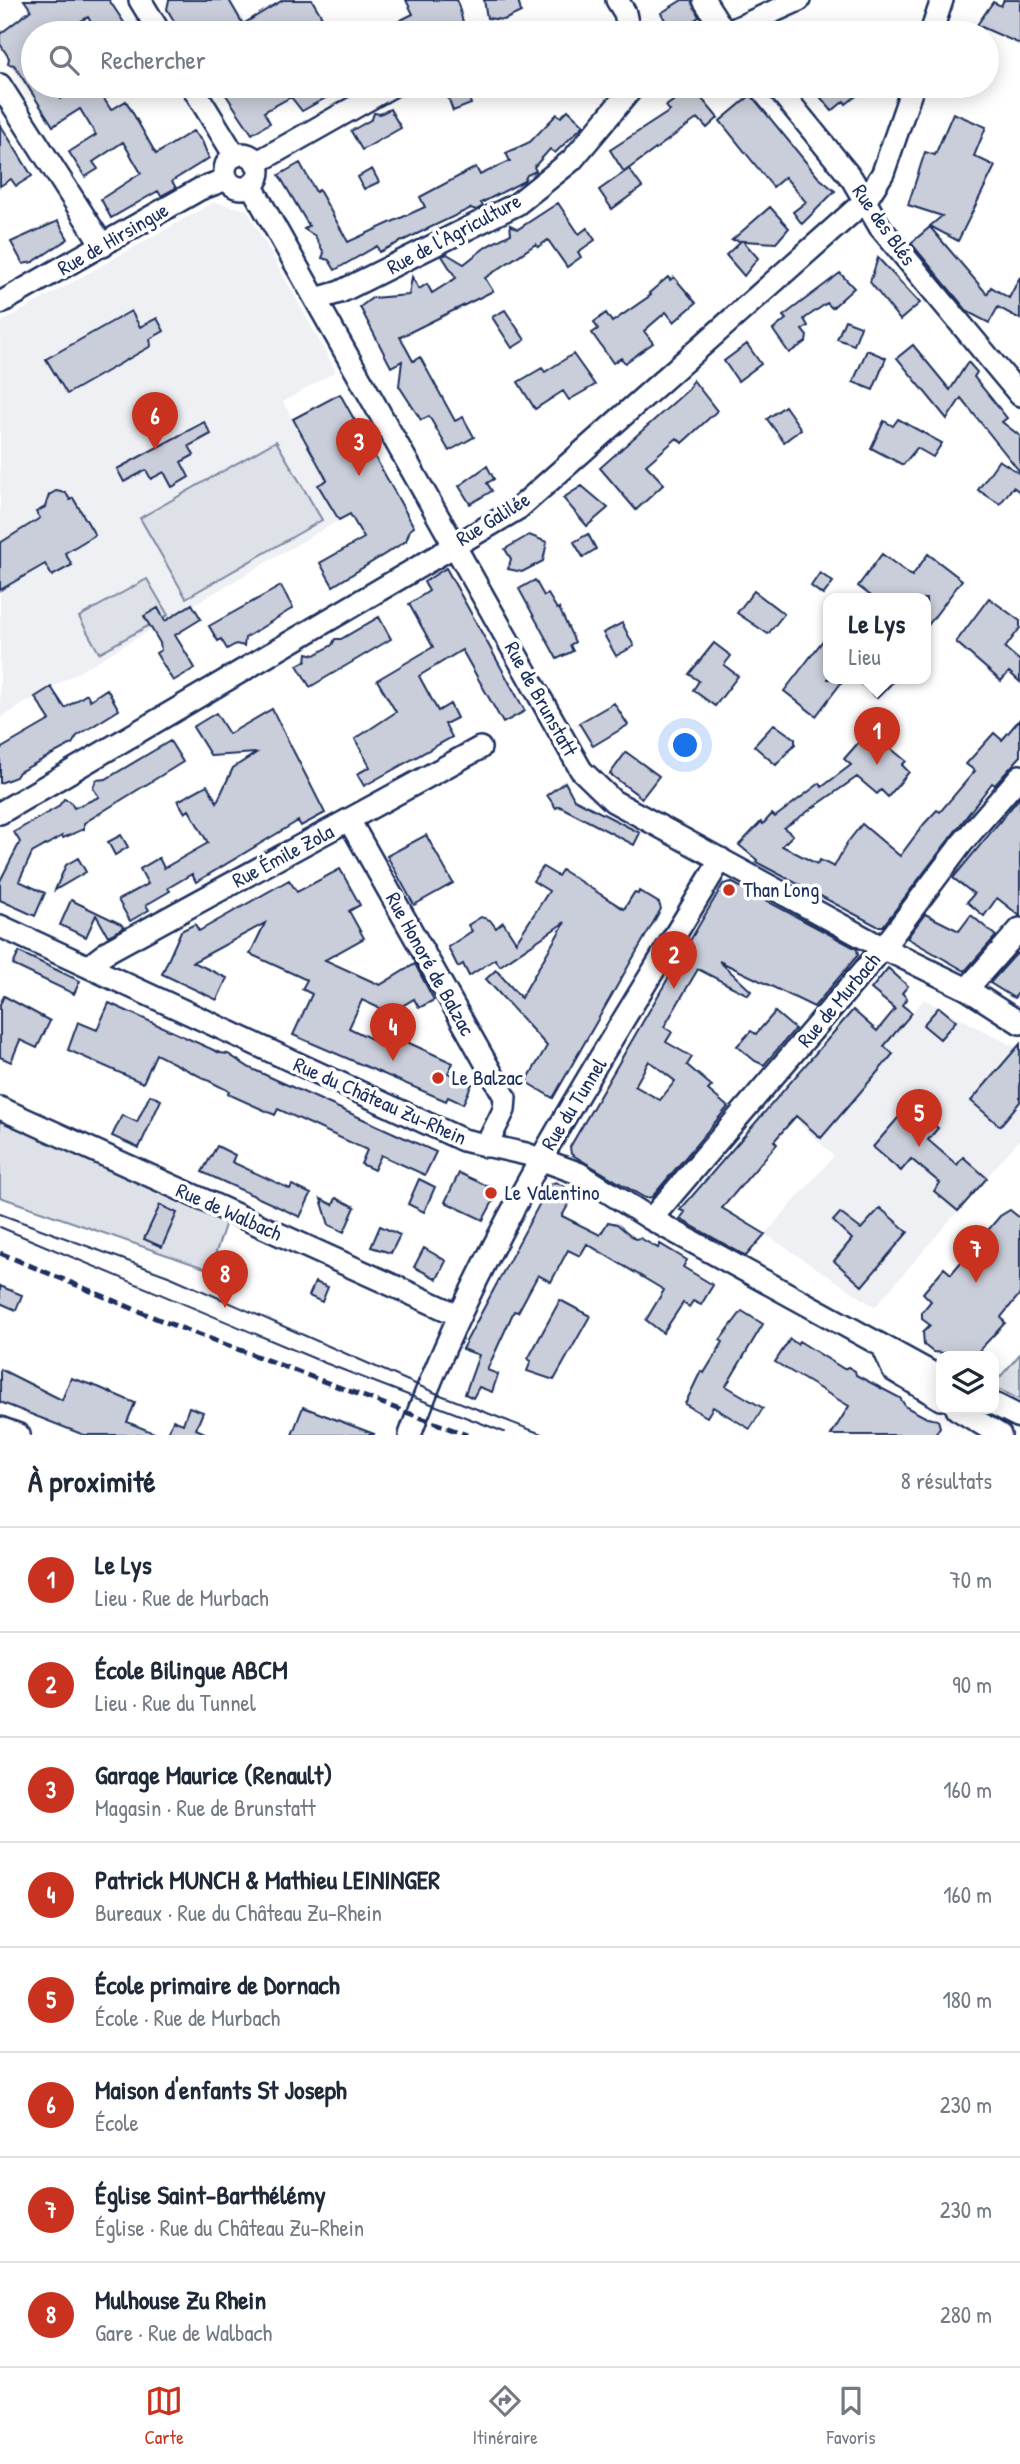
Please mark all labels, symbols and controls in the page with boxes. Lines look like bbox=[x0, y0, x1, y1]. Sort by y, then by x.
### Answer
search box bbox=[21, 21, 999, 98]
icon: search bbox=[45, 41, 83, 79]
text: Rechercher bbox=[101, 42, 206, 77]
street label: Rue des Blés bbox=[846, 178, 923, 271]
street label: Rue de l'Agriculture bbox=[382, 186, 526, 281]
street label: Rue de Hirsingue bbox=[52, 195, 173, 282]
pin: 6 bbox=[132, 392, 178, 450]
pin: 3 bbox=[336, 418, 382, 476]
street label: Rue Galilée bbox=[450, 485, 535, 553]
popup bbox=[823, 593, 931, 684]
text: Le Lys bbox=[849, 606, 905, 641]
street label: Rue de Brunstatt bbox=[498, 636, 585, 762]
text: Lieu bbox=[849, 641, 881, 672]
pin: 1 bbox=[854, 707, 900, 765]
your location bbox=[668, 728, 702, 762]
street label: Rue Émile Zola bbox=[227, 817, 339, 894]
place label: Than Long bbox=[743, 875, 819, 904]
marker: Than Long bbox=[721, 882, 737, 898]
street label: Rue Honoré de Balzac bbox=[379, 887, 482, 1041]
pin: 2 bbox=[651, 931, 697, 989]
street label: Rue de Murbach bbox=[790, 946, 887, 1053]
pin: 4 bbox=[370, 1003, 416, 1061]
street label: Rue du Château Zu-Rhein bbox=[289, 1049, 471, 1152]
street label: Rue du Tunnel bbox=[534, 1052, 614, 1155]
place label: Le Balzac bbox=[452, 1063, 524, 1092]
marker: Le Balzac bbox=[430, 1070, 446, 1086]
pin: 5 bbox=[896, 1089, 942, 1147]
street label: Rue de Walbach bbox=[172, 1175, 287, 1248]
place label: Le Valentino bbox=[505, 1178, 599, 1207]
marker: Le Valentino bbox=[483, 1185, 499, 1201]
pin: 7 bbox=[953, 1225, 999, 1283]
pin: 8 bbox=[202, 1250, 248, 1308]
map controls bbox=[936, 1351, 999, 1414]
button: layers bbox=[936, 1351, 999, 1414]
text: À proximité bbox=[28, 1461, 156, 1501]
text: 8 résultats bbox=[901, 1465, 992, 1496]
text: Le Lys bbox=[95, 1547, 152, 1582]
text: 1 bbox=[47, 1564, 55, 1595]
text: 70 m bbox=[949, 1564, 992, 1595]
text: Lieu · Rue de Murbach bbox=[95, 1582, 269, 1613]
text: École Bilingue ABCM bbox=[95, 1652, 288, 1687]
text: 2 bbox=[46, 1669, 56, 1700]
text: 90 m bbox=[952, 1669, 992, 1700]
text: Lieu · Rue du Tunnel bbox=[95, 1687, 256, 1718]
text: Garage Maurice (Renault) bbox=[95, 1757, 333, 1792]
text: 3 bbox=[46, 1774, 56, 1805]
text: 160 m bbox=[943, 1774, 992, 1805]
text: Magasin · Rue de Brunstatt bbox=[95, 1792, 316, 1823]
text: Patrick MUNCH & Mathieu LEININGER bbox=[95, 1862, 440, 1897]
text: 4 bbox=[47, 1879, 55, 1910]
text: 160 m bbox=[943, 1879, 992, 1910]
text: Bureaux · Rue du Château Zu-Rhein bbox=[95, 1897, 382, 1928]
text: École primaire de Dornach bbox=[95, 1967, 340, 2002]
text: 5 bbox=[46, 1984, 56, 2015]
text: 180 m bbox=[942, 1984, 992, 2015]
text: École · Rue de Murbach bbox=[95, 2002, 280, 2033]
text: Maison d'enfants St Joseph bbox=[95, 2072, 347, 2107]
text: 6 bbox=[46, 2089, 56, 2120]
text: 230 m bbox=[940, 2089, 992, 2120]
text: École bbox=[95, 2107, 139, 2138]
text: Église Saint-Barthélémy bbox=[95, 2177, 326, 2212]
text: 7 bbox=[45, 2194, 57, 2225]
text: 230 m bbox=[940, 2194, 992, 2225]
text: Église · Rue du Château Zu-Rhein bbox=[95, 2212, 364, 2243]
text: Mulhouse Zu Rhein bbox=[95, 2282, 266, 2317]
text: 8 bbox=[46, 2299, 56, 2330]
text: 280 m bbox=[940, 2299, 992, 2330]
text: Gare · Rue de Walbach bbox=[95, 2317, 272, 2348]
tab: Carte bbox=[144, 2382, 184, 2450]
tab: Itinéraire bbox=[473, 2382, 538, 2450]
tab: Favoris bbox=[827, 2382, 876, 2450]

